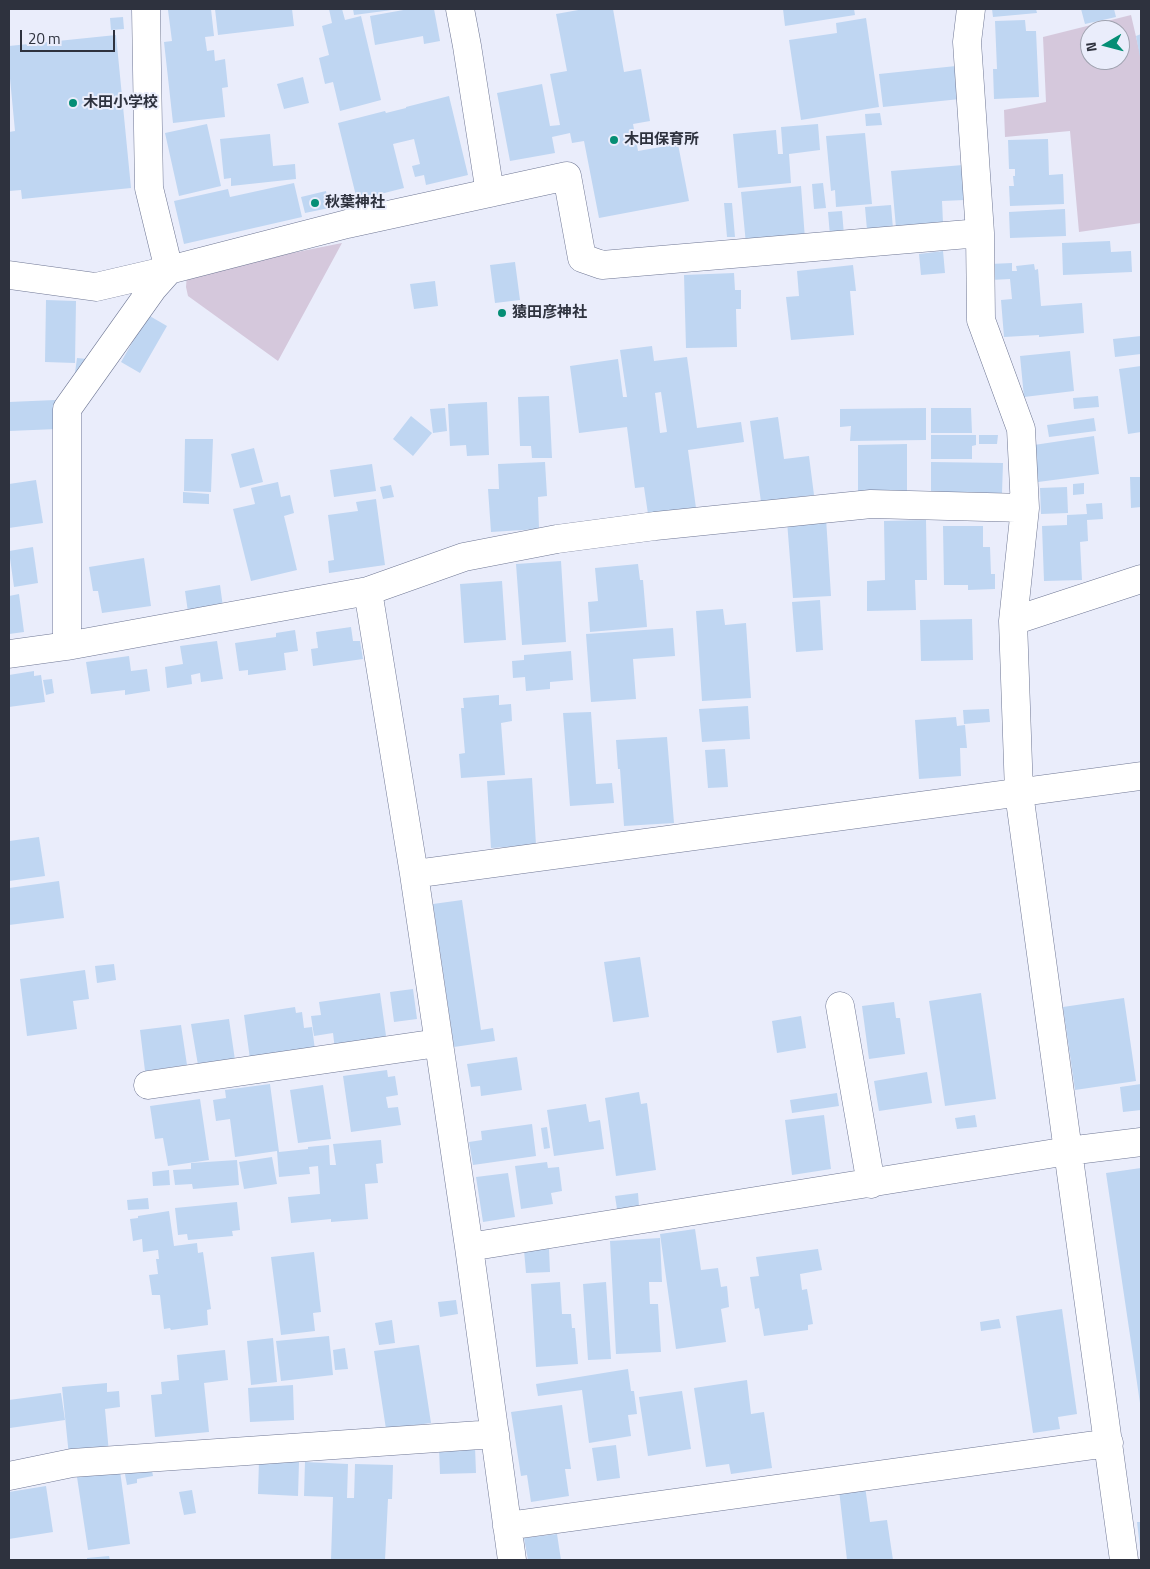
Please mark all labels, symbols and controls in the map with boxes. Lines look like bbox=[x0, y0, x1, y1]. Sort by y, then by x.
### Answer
scale bar bbox=[22, 20, 118, 52]
north arrow bbox=[1080, 20, 1130, 70]
text: 20 m bbox=[28, 27, 61, 50]
text: N bbox=[1080, 41, 1102, 53]
place label: 木田小学校 bbox=[83, 94, 158, 112]
marker: 木田小学校 bbox=[67, 97, 79, 109]
place label: 木田保育所 bbox=[624, 131, 699, 149]
marker: 木田保育所 bbox=[608, 134, 620, 146]
place label: 秋葉神社 bbox=[325, 194, 385, 212]
marker: 秋葉神社 bbox=[309, 197, 321, 209]
place label: 猿田彦神社 bbox=[512, 304, 587, 322]
marker: 猿田彦神社 bbox=[496, 307, 508, 319]

